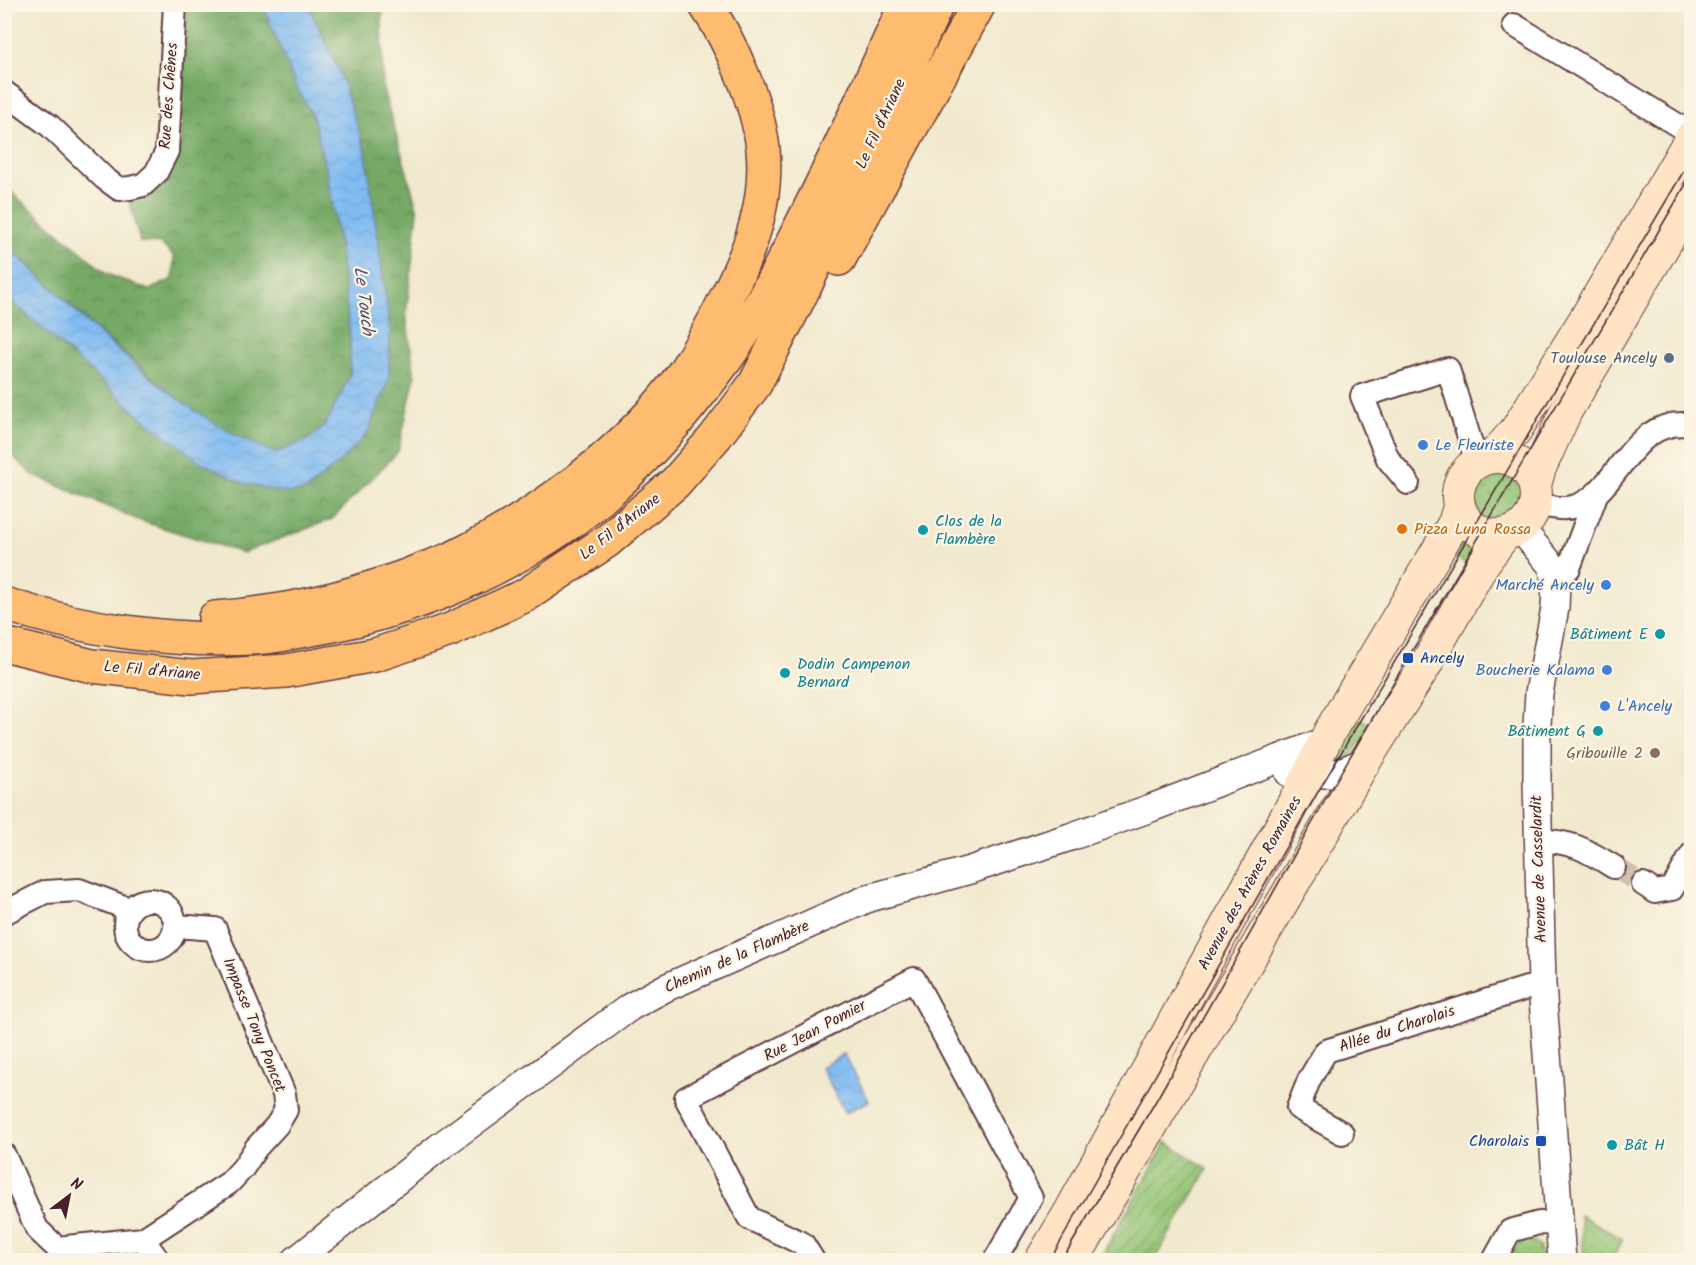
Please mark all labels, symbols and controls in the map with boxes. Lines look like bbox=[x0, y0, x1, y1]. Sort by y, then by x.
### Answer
street label: Rue des Chênes bbox=[153, 42, 185, 150]
street label: Le Fil d'Ariane bbox=[849, 75, 913, 173]
water label: Le Touch bbox=[344, 265, 382, 338]
place label: Toulouse Ancely bbox=[1550, 346, 1657, 371]
marker: Toulouse Ancely bbox=[1662, 351, 1676, 365]
place label: Le Fleuriste bbox=[1435, 433, 1514, 458]
marker: Le Fleuriste bbox=[1416, 438, 1430, 452]
street label: Le Fil d'Ariane bbox=[574, 487, 666, 567]
place label: Clos de la Flambère bbox=[935, 509, 1002, 552]
place label: Pizza Luna Rossa bbox=[1414, 517, 1531, 542]
marker: Pizza Luna Rossa bbox=[1395, 522, 1409, 536]
marker: Clos de la Flambère bbox=[916, 523, 930, 537]
place label: Marché Ancely bbox=[1495, 573, 1594, 598]
marker: Marché Ancely bbox=[1599, 578, 1613, 592]
place label: Bâtiment E bbox=[1570, 622, 1649, 647]
marker: Bâtiment E bbox=[1653, 627, 1667, 641]
place label: Ancely bbox=[1420, 646, 1464, 671]
marker: Ancely bbox=[1401, 651, 1415, 665]
place label: Dodin Campenon Bernard bbox=[797, 652, 910, 695]
street label: Le Fil d'Ariane bbox=[102, 654, 202, 688]
place label: Boucherie Kalama bbox=[1476, 658, 1595, 683]
marker: Boucherie Kalama bbox=[1600, 663, 1614, 677]
marker: Dodin Campenon Bernard bbox=[778, 666, 792, 680]
place label: L'Ancely bbox=[1617, 694, 1673, 719]
marker: L'Ancely bbox=[1598, 699, 1612, 713]
place label: Bâtiment G bbox=[1507, 719, 1586, 744]
marker: Bâtiment G bbox=[1591, 724, 1605, 738]
place label: Gribouille 2 bbox=[1566, 741, 1643, 766]
marker: Gribouille 2 bbox=[1648, 746, 1662, 760]
street label: Avenue des Arènes Romaines bbox=[1192, 791, 1309, 975]
street label: Avenue de Casselardit bbox=[1524, 794, 1554, 943]
street label: Chemin de la Flambère bbox=[660, 914, 814, 1000]
street label: Impasse Tony Poncet bbox=[216, 954, 293, 1097]
street label: Rue Jean Pomier bbox=[759, 993, 872, 1069]
street label: Allée du Charolais bbox=[1336, 998, 1458, 1060]
place label: Charolais bbox=[1469, 1129, 1529, 1154]
place label: Bât H bbox=[1624, 1133, 1665, 1158]
marker: Charolais bbox=[1534, 1134, 1548, 1148]
marker: Bât H bbox=[1605, 1138, 1619, 1152]
north arrow bbox=[39, 1166, 99, 1226]
text: N bbox=[65, 1171, 87, 1198]

